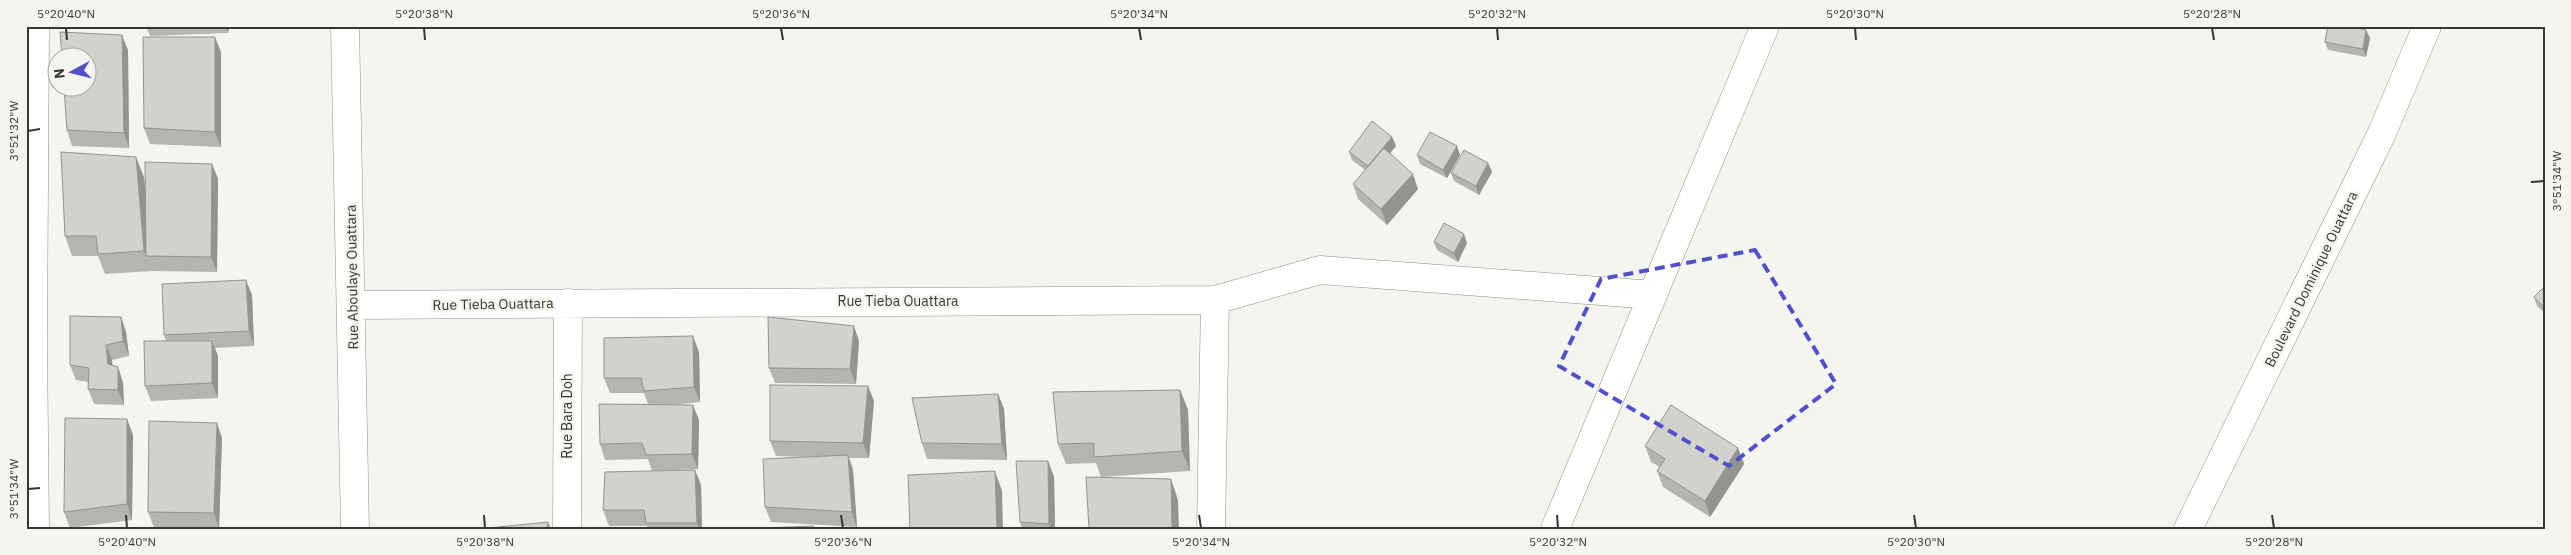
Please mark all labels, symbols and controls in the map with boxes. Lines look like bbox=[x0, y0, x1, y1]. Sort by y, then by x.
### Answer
text: 5°20'40"N bbox=[37, 6, 95, 21]
text: 5°20'38"N bbox=[395, 6, 453, 21]
text: 5°20'36"N bbox=[752, 6, 810, 21]
text: 5°20'34"N bbox=[1110, 6, 1168, 21]
text: 5°20'32"N bbox=[1468, 6, 1526, 21]
text: 5°20'30"N bbox=[1826, 6, 1884, 21]
text: 5°20'28"N bbox=[2183, 6, 2241, 21]
north arrow bbox=[48, 48, 98, 98]
text: N bbox=[50, 67, 69, 80]
text: 3°51'32"W bbox=[6, 100, 21, 161]
text: 3°51'34"W bbox=[2549, 150, 2564, 211]
street label: Boulevard Dominique Ouattara bbox=[2260, 188, 2362, 370]
street label: Rue Aboulaye Ouattara bbox=[342, 204, 362, 350]
street label: Rue Tieba Ouattara bbox=[837, 292, 959, 310]
street label: Rue Tieba Ouattara bbox=[432, 294, 554, 314]
street label: Rue Bara Doh bbox=[558, 373, 576, 459]
text: 3°51'34"W bbox=[6, 458, 21, 519]
text: 5°20'40"N bbox=[98, 534, 156, 549]
text: 5°20'38"N bbox=[456, 534, 514, 549]
text: 5°20'36"N bbox=[814, 534, 872, 549]
text: 5°20'34"N bbox=[1172, 534, 1230, 549]
text: 5°20'32"N bbox=[1529, 534, 1587, 549]
text: 5°20'30"N bbox=[1887, 534, 1945, 549]
text: 5°20'28"N bbox=[2245, 534, 2303, 549]

